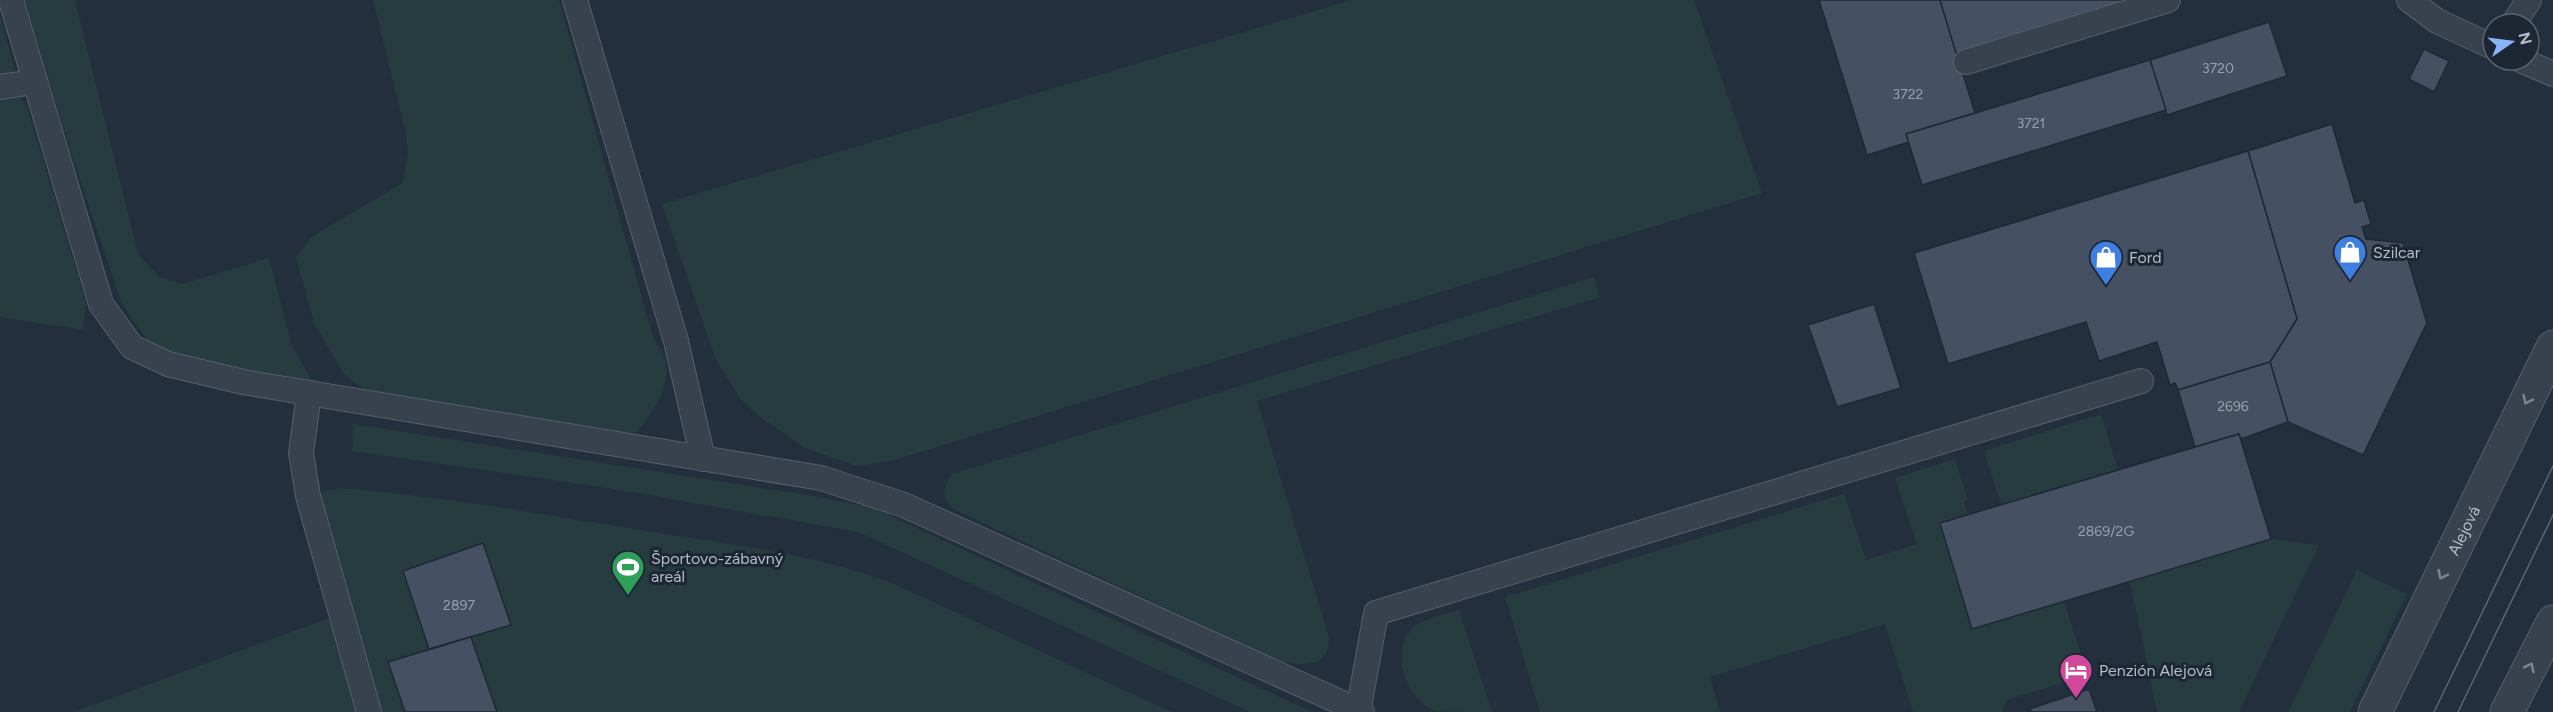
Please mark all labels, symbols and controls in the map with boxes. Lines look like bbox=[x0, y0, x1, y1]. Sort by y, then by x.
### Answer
north arrow bbox=[2481, 12, 2541, 72]
text: N bbox=[2514, 30, 2536, 47]
house number: 3720 bbox=[2202, 60, 2234, 77]
house number: 3722 bbox=[1893, 86, 1923, 103]
house number: 3721 bbox=[2017, 115, 2045, 132]
shop icon: Szilcar bbox=[2332, 234, 2368, 281]
shop icon: Ford bbox=[2088, 239, 2124, 286]
place label: Szilcar bbox=[2373, 243, 2421, 262]
place label: Ford bbox=[2129, 248, 2162, 267]
one-way arrow bbox=[2523, 394, 2535, 405]
house number: 2696 bbox=[2217, 398, 2249, 415]
street label: Alejová bbox=[2444, 503, 2484, 559]
house number: 2869/2G bbox=[2078, 523, 2134, 540]
sports icon: Športovo-zábavný areál bbox=[610, 549, 646, 596]
place label: Športovo-zábavný areál bbox=[651, 549, 784, 586]
one-way arrow bbox=[2437, 569, 2449, 580]
house number: 2897 bbox=[443, 597, 475, 614]
hotel icon: Penzión Alejová bbox=[2058, 652, 2094, 699]
place label: Penzión Alejová bbox=[2099, 661, 2212, 680]
one-way arrow bbox=[2523, 663, 2534, 673]

